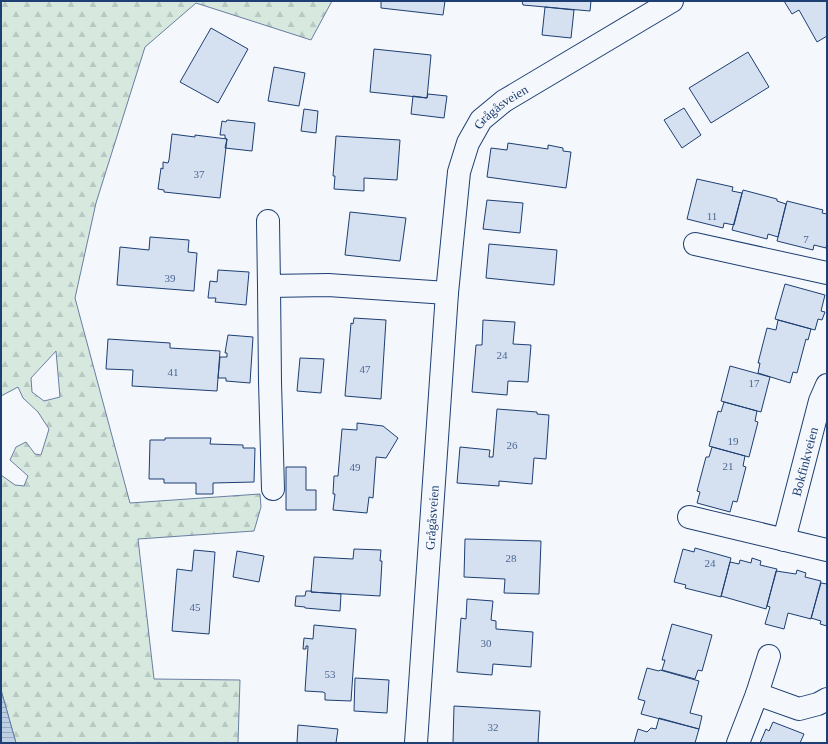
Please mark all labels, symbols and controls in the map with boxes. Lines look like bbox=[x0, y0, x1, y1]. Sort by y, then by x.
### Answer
street label: Grågåsveien bbox=[470, 81, 531, 132]
house number: 37 bbox=[194, 168, 205, 180]
house number: 11 bbox=[707, 210, 717, 222]
house number: 7 bbox=[803, 233, 809, 245]
house number: 39 bbox=[165, 272, 176, 284]
house number: 24 bbox=[497, 349, 508, 361]
house number: 47 bbox=[360, 363, 371, 375]
house number: 41 bbox=[168, 366, 179, 378]
house number: 17 bbox=[749, 377, 760, 389]
street label: Bokfinkveien bbox=[789, 425, 821, 498]
house number: 19 bbox=[728, 435, 739, 447]
house number: 26 bbox=[507, 439, 518, 451]
house number: 21 bbox=[723, 460, 734, 472]
house number: 49 bbox=[350, 461, 361, 473]
street label: Grågåsveien bbox=[422, 484, 442, 551]
house number: 28 bbox=[506, 552, 517, 564]
house number: 24 bbox=[705, 557, 716, 569]
house number: 45 bbox=[190, 601, 201, 613]
house number: 30 bbox=[481, 637, 492, 649]
house number: 53 bbox=[325, 668, 336, 680]
house number: 32 bbox=[488, 721, 499, 733]

